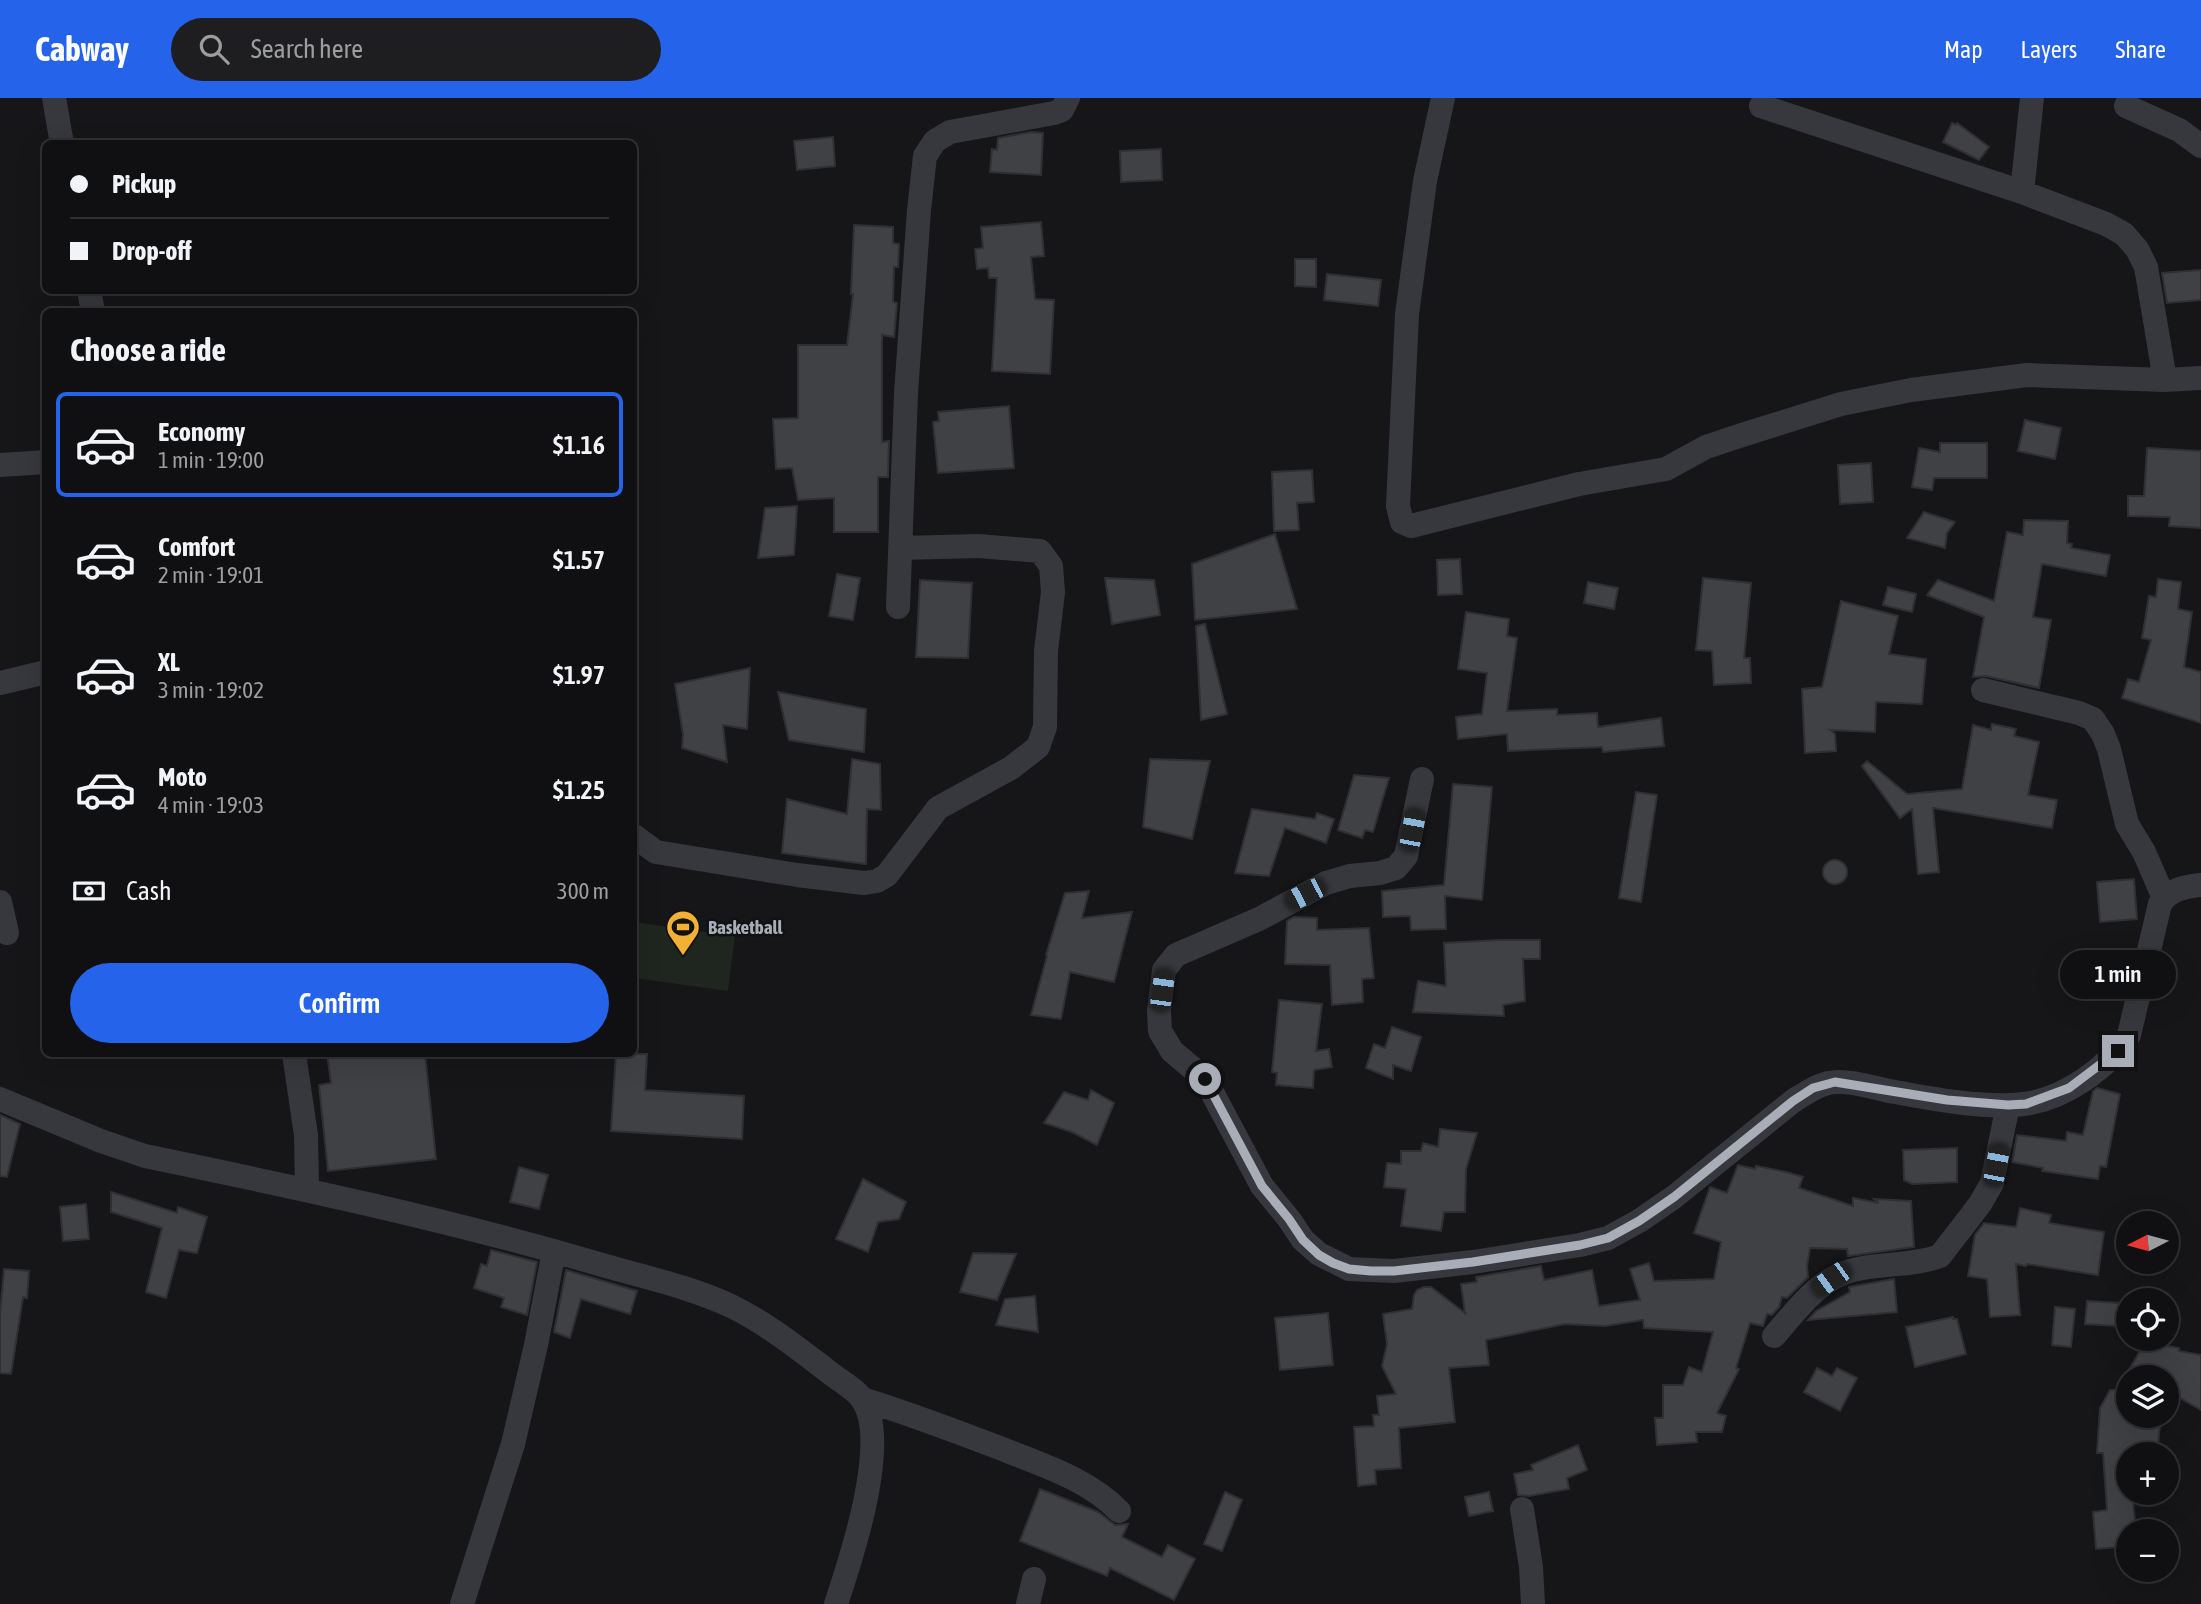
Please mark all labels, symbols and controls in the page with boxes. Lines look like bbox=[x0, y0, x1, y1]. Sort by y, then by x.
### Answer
search box bbox=[171, 18, 661, 81]
text: Cabway bbox=[35, 30, 129, 68]
icon: search bbox=[195, 30, 233, 68]
text: Search here bbox=[251, 34, 363, 64]
text: Map bbox=[1944, 36, 1983, 63]
text: Layers bbox=[2021, 36, 2077, 63]
text: Share bbox=[2115, 36, 2166, 63]
text: Pickup bbox=[112, 169, 176, 199]
text: Drop-off bbox=[112, 236, 192, 266]
text: Choose a ride bbox=[70, 331, 226, 368]
icon: car bbox=[74, 413, 137, 476]
text: Economy bbox=[158, 417, 245, 447]
text: $1.16 bbox=[553, 430, 605, 460]
text: 1 min · 19:00 bbox=[158, 447, 264, 473]
icon: car bbox=[74, 528, 137, 591]
text: Comfort bbox=[158, 532, 235, 562]
text: $1.57 bbox=[553, 545, 605, 575]
text: 2 min · 19:01 bbox=[158, 562, 264, 588]
icon: car bbox=[74, 643, 137, 706]
text: XL bbox=[158, 647, 180, 677]
text: $1.97 bbox=[553, 660, 605, 690]
text: 3 min · 19:02 bbox=[158, 677, 264, 703]
icon: car bbox=[74, 758, 137, 821]
text: Moto bbox=[158, 762, 207, 792]
text: $1.25 bbox=[553, 775, 605, 805]
text: 4 min · 19:03 bbox=[158, 792, 264, 818]
car bbox=[1398, 807, 1427, 853]
icon: cash bbox=[70, 872, 108, 910]
car bbox=[1282, 875, 1329, 913]
text: Cash bbox=[126, 876, 172, 906]
text: 300 m bbox=[557, 878, 609, 904]
sports icon: Basketball bbox=[664, 908, 702, 957]
place label: Basketball bbox=[708, 916, 784, 938]
callout: 1 min bbox=[2060, 950, 2176, 998]
text: 1 min bbox=[2095, 961, 2141, 987]
button: Confirm bbox=[70, 963, 609, 1043]
car bbox=[1149, 968, 1176, 1012]
route end bbox=[2102, 1035, 2134, 1067]
route start bbox=[1189, 1063, 1221, 1095]
car bbox=[1982, 1142, 2011, 1188]
north arrow bbox=[2116, 1211, 2179, 1274]
map controls bbox=[2116, 1211, 2179, 1582]
car bbox=[1808, 1258, 1855, 1300]
button: locate bbox=[2116, 1288, 2179, 1351]
button: layers bbox=[2116, 1365, 2179, 1428]
button: + bbox=[2116, 1442, 2179, 1505]
button: − bbox=[2116, 1519, 2179, 1582]

